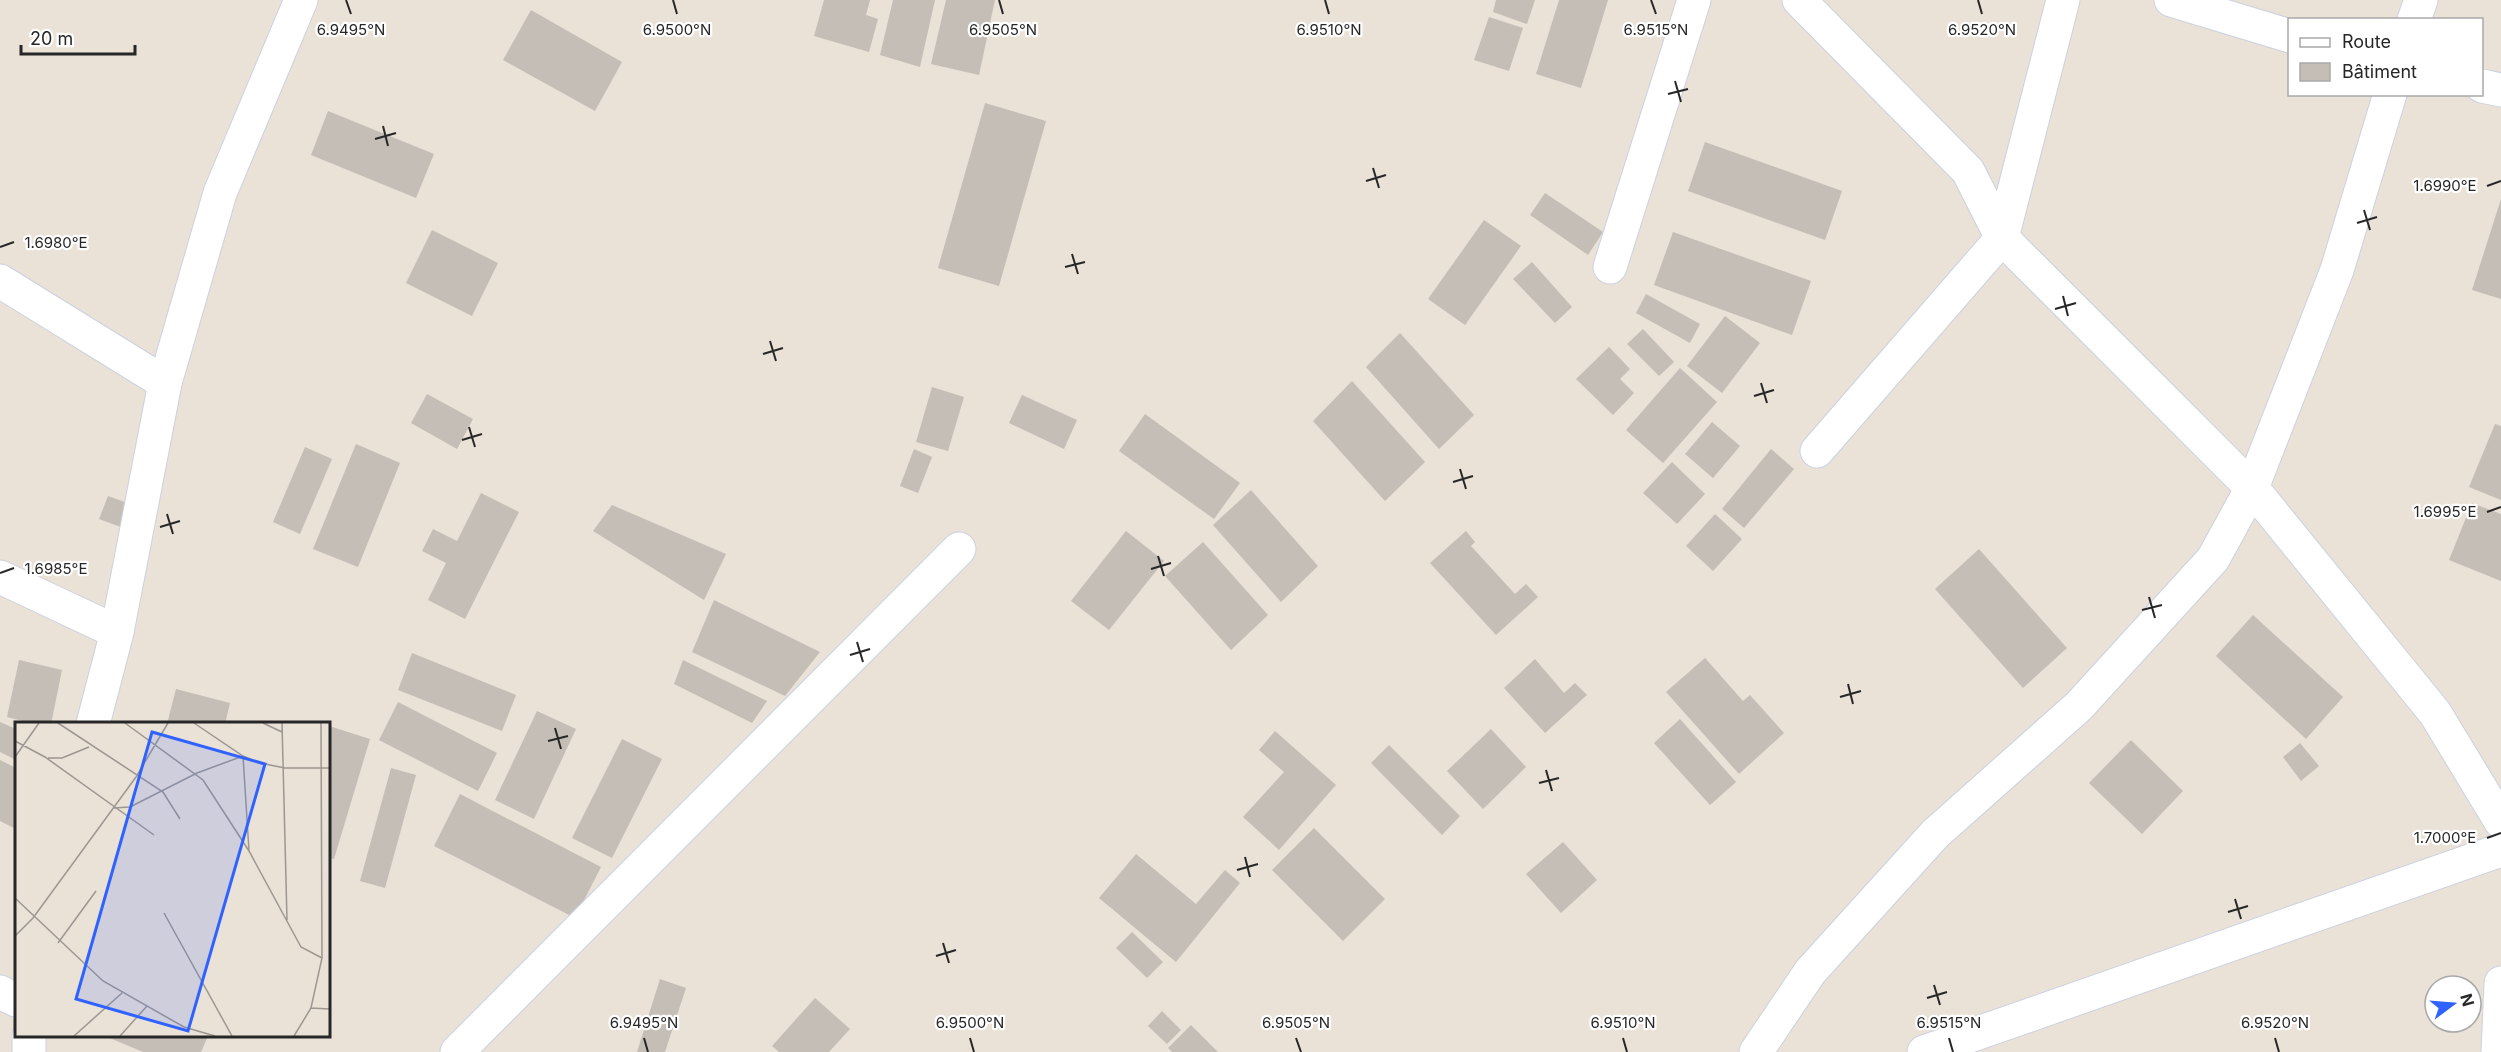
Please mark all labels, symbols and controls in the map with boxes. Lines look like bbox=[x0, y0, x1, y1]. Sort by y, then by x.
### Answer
scale bar bbox=[21, 18, 135, 56]
legend bbox=[2288, 18, 2483, 96]
text: 6.9495°N bbox=[317, 20, 385, 39]
text: 6.9500°N bbox=[643, 20, 711, 39]
text: 6.9505°N bbox=[969, 20, 1037, 39]
text: 6.9510°N bbox=[1296, 20, 1362, 39]
text: 6.9515°N bbox=[1624, 20, 1688, 39]
text: 6.9520°N bbox=[1948, 20, 2016, 39]
text: 20 m bbox=[30, 28, 73, 49]
text: Route bbox=[2342, 31, 2391, 52]
text: Bâtiment bbox=[2342, 61, 2417, 82]
text: 1.6990°E bbox=[2413, 176, 2477, 195]
text: 1.6980°E bbox=[24, 233, 88, 252]
text: 1.6995°E bbox=[2414, 502, 2476, 521]
text: 1.6985°E bbox=[25, 559, 87, 578]
inset map bbox=[15, 722, 330, 1037]
text: 1.7000°E bbox=[2414, 828, 2476, 847]
north arrow bbox=[2423, 974, 2483, 1034]
text: N bbox=[2456, 991, 2479, 1008]
text: 6.9495°N bbox=[610, 1013, 678, 1032]
text: 6.9500°N bbox=[936, 1013, 1004, 1032]
text: 6.9505°N bbox=[1262, 1013, 1330, 1032]
text: 6.9510°N bbox=[1590, 1013, 1656, 1032]
text: 6.9515°N bbox=[1917, 1013, 1981, 1032]
text: 6.9520°N bbox=[2241, 1013, 2309, 1032]

